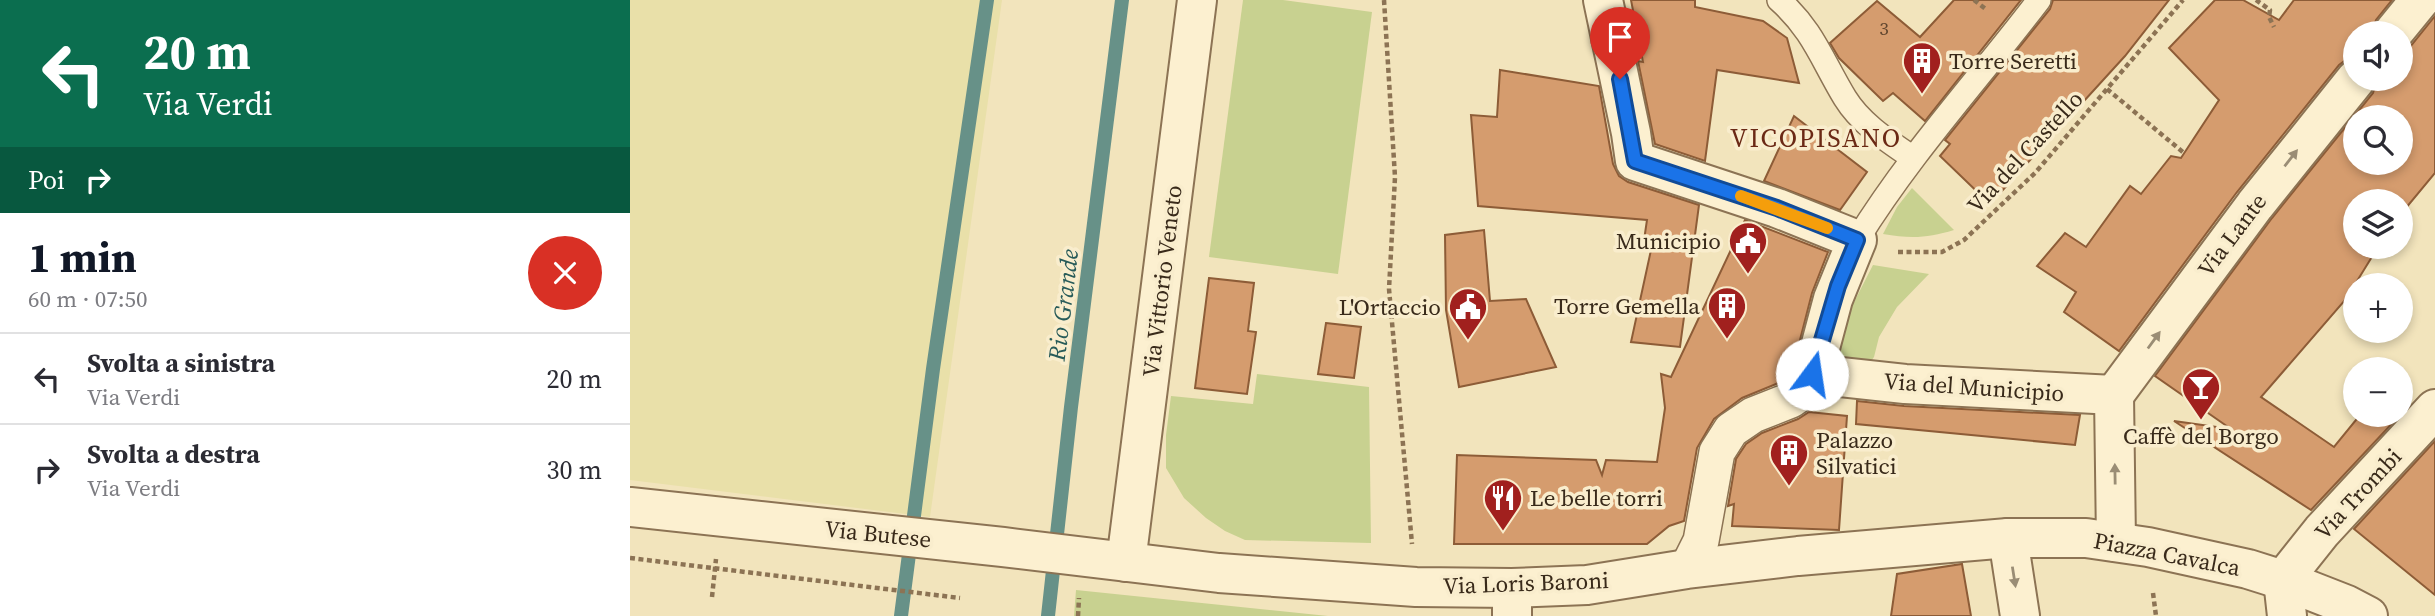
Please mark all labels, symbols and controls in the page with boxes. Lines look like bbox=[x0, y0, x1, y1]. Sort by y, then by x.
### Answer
pin bbox=[1590, 7, 1650, 79]
house number: 3 bbox=[1879, 15, 1889, 41]
text: 20 m bbox=[143, 18, 251, 85]
icon: arrive bbox=[1601, 18, 1639, 56]
map controls bbox=[2343, 21, 2413, 427]
button: sound bbox=[2343, 21, 2413, 91]
icon: left bbox=[28, 28, 119, 119]
building icon: Torre Seretti bbox=[1901, 40, 1943, 95]
place label: Torre Seretti bbox=[1949, 45, 2077, 77]
text: Via Verdi bbox=[143, 82, 272, 126]
street label: Via del Castello bbox=[1960, 84, 2090, 220]
button: search bbox=[2343, 105, 2413, 175]
district label: VICOPISANO bbox=[1730, 120, 1902, 156]
one-way arrow bbox=[2283, 150, 2298, 167]
icon: right bbox=[79, 161, 117, 199]
text: Poi bbox=[28, 162, 65, 198]
street label: Via Vittorio Veneto bbox=[1134, 183, 1190, 379]
street label: Via Lante bbox=[2190, 187, 2274, 283]
button: layers bbox=[2343, 189, 2413, 259]
public building icon: Municipio bbox=[1727, 220, 1769, 275]
place label: Municipio bbox=[1616, 225, 1721, 257]
text: 1 min bbox=[28, 228, 137, 286]
button: close bbox=[528, 236, 602, 310]
water label: Rio Grande bbox=[1040, 247, 1086, 364]
button: + bbox=[2343, 273, 2413, 343]
text: 60 m · 07:50 bbox=[28, 283, 148, 315]
building icon: Torre Gemella bbox=[1706, 285, 1748, 340]
public building icon: L'Ortaccio bbox=[1447, 286, 1489, 341]
place label: Torre Gemella bbox=[1554, 290, 1700, 322]
place label: L'Ortaccio bbox=[1339, 291, 1441, 323]
one-way arrow bbox=[2147, 331, 2161, 349]
position arrow bbox=[1775, 337, 1849, 411]
text: Svolta a sinistra bbox=[87, 345, 275, 381]
button: − bbox=[2343, 357, 2413, 427]
icon: left bbox=[28, 360, 66, 398]
text: 20 m bbox=[547, 361, 602, 397]
street label: Via del Municipio bbox=[1883, 365, 2065, 409]
bar icon: Caffè del Borgo bbox=[2180, 366, 2222, 421]
text: Via Verdi bbox=[87, 381, 180, 413]
place label: Caffè del Borgo bbox=[2123, 420, 2279, 452]
place label: Palazzo Silvatici bbox=[1816, 424, 1897, 482]
building icon: Palazzo Silvatici bbox=[1768, 432, 1810, 487]
text: Svolta a destra bbox=[87, 436, 260, 472]
street label: Via Trombi bbox=[2307, 441, 2409, 547]
icon: right bbox=[28, 451, 66, 489]
text: 30 m bbox=[547, 452, 602, 488]
one-way arrow bbox=[2109, 463, 2121, 485]
text: Via Verdi bbox=[87, 472, 180, 504]
restaurant icon: Le belle torri bbox=[1482, 477, 1524, 532]
place label: Le belle torri bbox=[1530, 482, 1663, 514]
street label: Via Butese bbox=[823, 512, 933, 556]
street label: Piazza Cavalca bbox=[2091, 524, 2243, 584]
street label: Via Loris Baroni bbox=[1443, 564, 1610, 602]
one-way arrow bbox=[2009, 566, 2020, 588]

